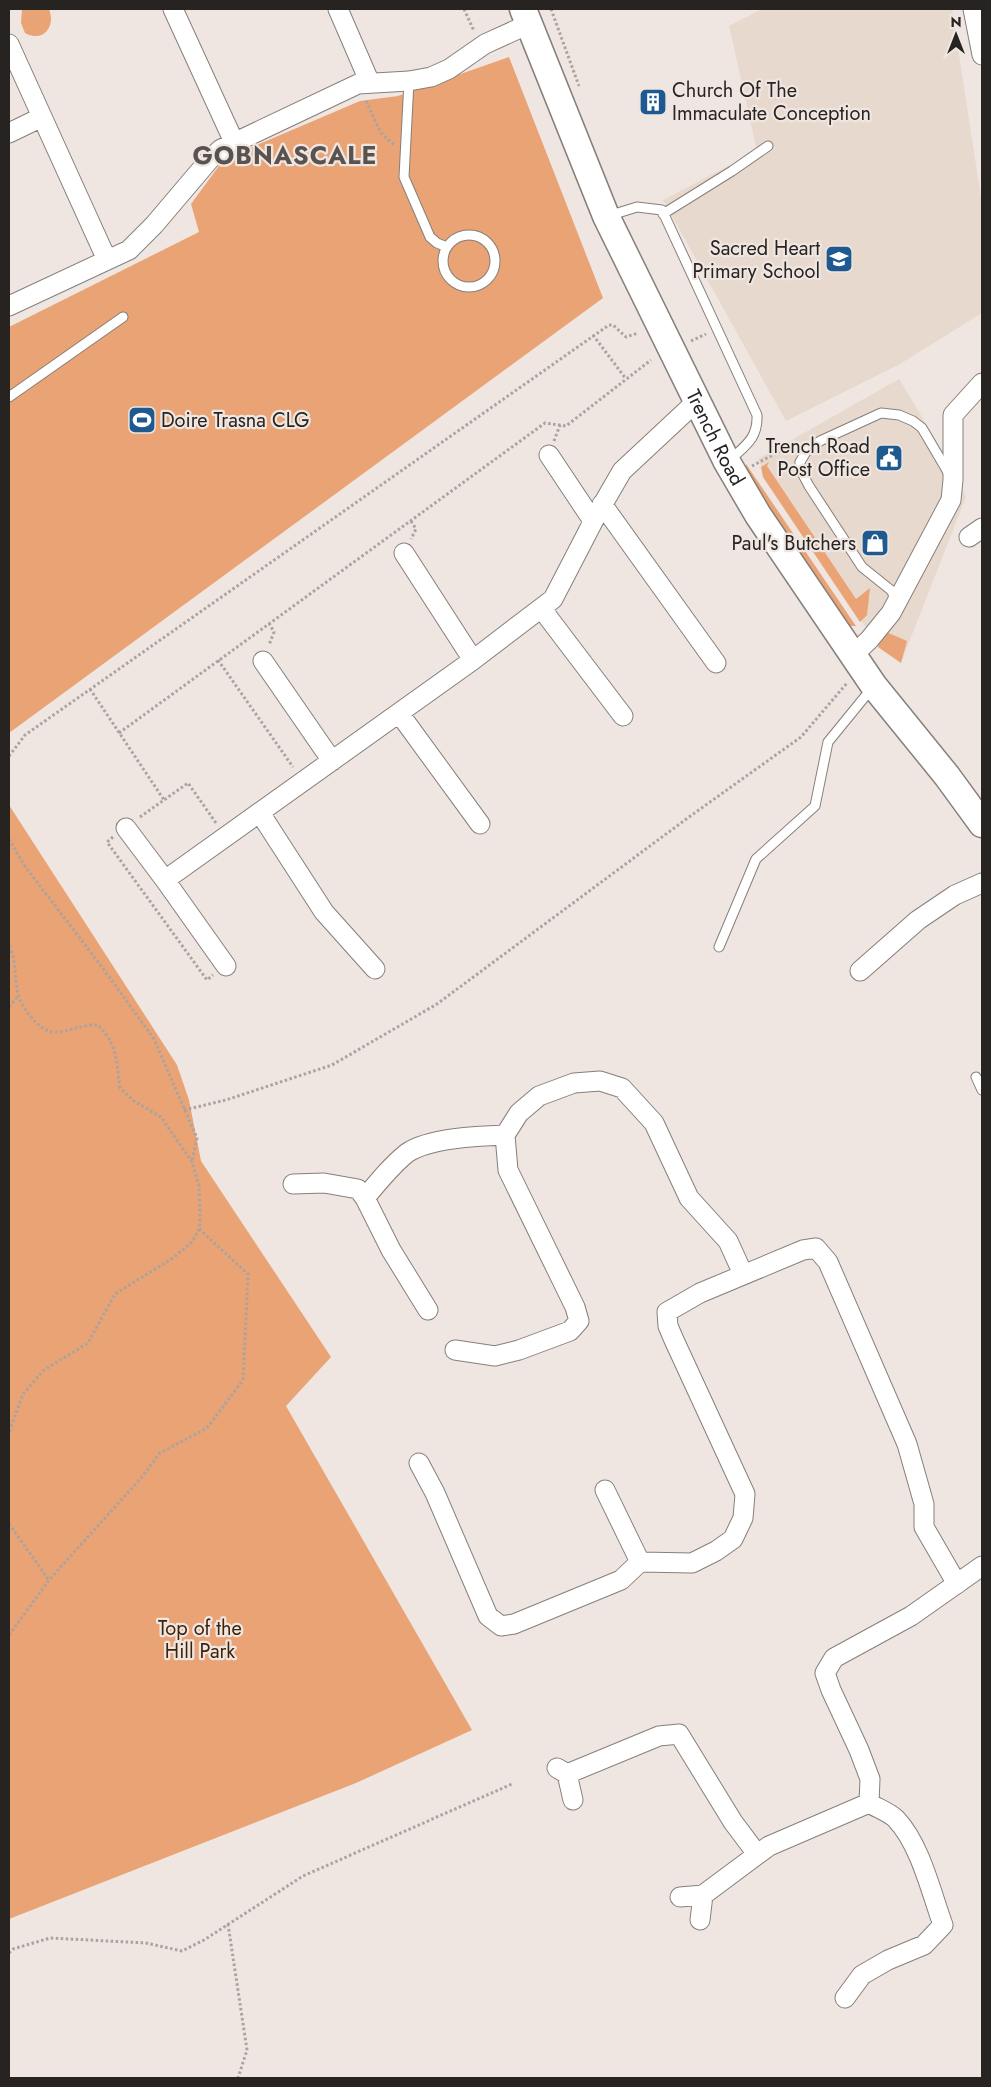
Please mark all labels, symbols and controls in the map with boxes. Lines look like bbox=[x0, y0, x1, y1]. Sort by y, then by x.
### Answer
north arrow bbox=[931, 10, 981, 60]
text: N bbox=[950, 12, 962, 32]
place label: Church Of The Immaculate Conception bbox=[672, 76, 871, 128]
building icon: Church Of The Immaculate Conception bbox=[638, 87, 668, 117]
district label: GOBNASCALE bbox=[192, 137, 378, 173]
place label: Sacred Heart Primary School bbox=[692, 234, 820, 286]
school or university icon: Sacred Heart Primary School bbox=[824, 244, 854, 274]
street label: Trench Road bbox=[679, 384, 752, 491]
sports icon: Doire Trasna CLG bbox=[127, 405, 157, 435]
place label: Doire Trasna CLG bbox=[161, 406, 310, 435]
place label: Trench Road Post Office bbox=[766, 432, 870, 484]
public building icon: Trench Road Post Office bbox=[874, 443, 904, 473]
shop icon: Paul's Butchers bbox=[860, 528, 890, 558]
place label: Paul's Butchers bbox=[731, 529, 856, 558]
park label: Top of the Hill Park bbox=[158, 1614, 242, 1666]

